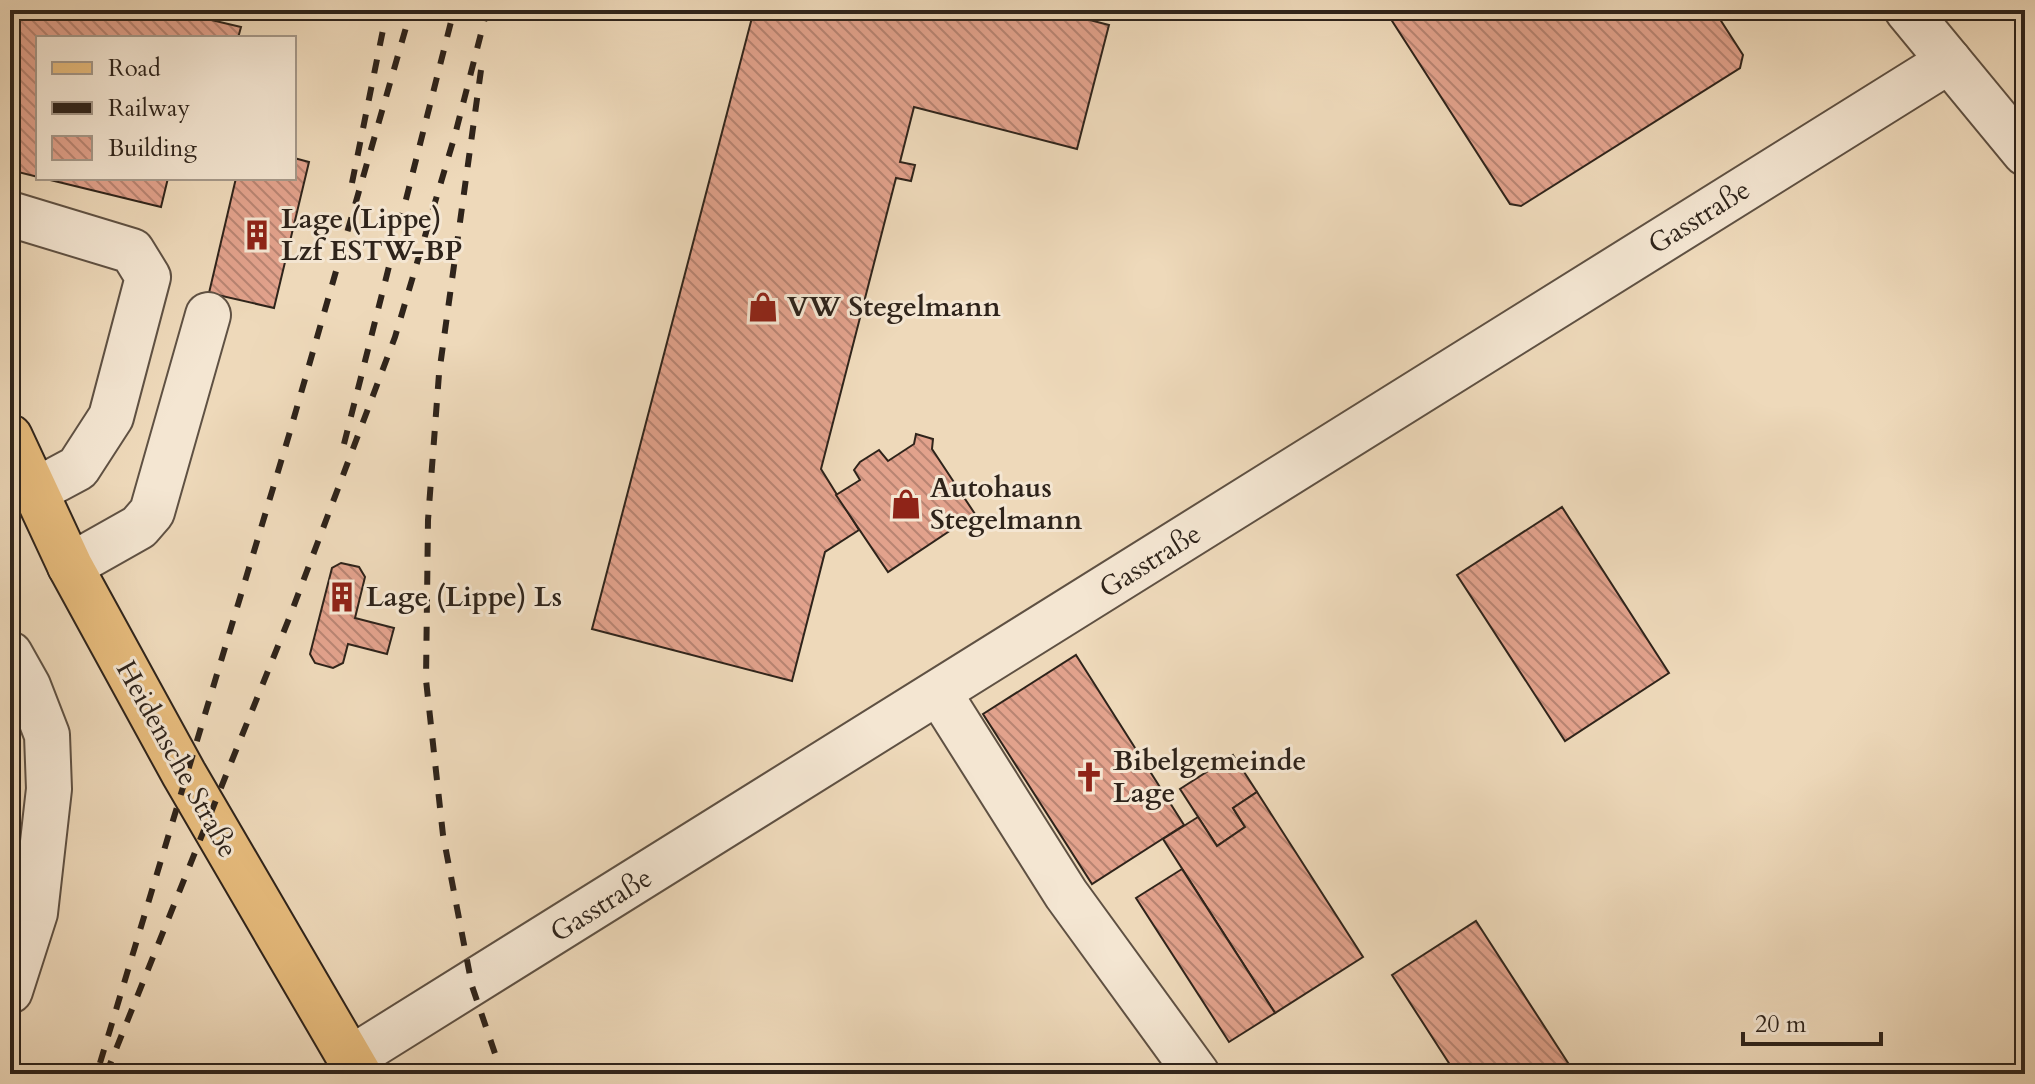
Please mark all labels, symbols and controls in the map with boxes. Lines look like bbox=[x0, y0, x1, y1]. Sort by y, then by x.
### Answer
legend bbox=[36, 36, 296, 180]
text: Road bbox=[108, 52, 161, 85]
text: Railway bbox=[108, 92, 190, 125]
text: Building bbox=[108, 132, 198, 165]
street label: Gasstraße bbox=[1641, 171, 1757, 263]
place label: Lage (Lippe) Lzf ESTW-BP bbox=[281, 200, 462, 270]
building icon: Lage (Lippe) Lzf ESTW-BP bbox=[240, 218, 274, 252]
place label: VW Stegelmann bbox=[787, 288, 1001, 326]
shop icon: VW Stegelmann bbox=[746, 290, 780, 324]
place label: Autohaus Stegelmann bbox=[930, 469, 1082, 539]
shop icon: Autohaus Stegelmann bbox=[889, 487, 923, 521]
street label: Gasstraße bbox=[1092, 515, 1208, 607]
place label: Lage (Lippe) Ls bbox=[366, 578, 562, 616]
building icon: Lage (Lippe) Ls bbox=[325, 580, 359, 614]
street label: Heidensche Straße bbox=[107, 654, 247, 864]
place label: Bibelgemeinde Lage bbox=[1113, 742, 1306, 812]
church icon: Bibelgemeinde Lage bbox=[1072, 760, 1106, 794]
street label: Gasstraße bbox=[543, 859, 659, 951]
scale bar bbox=[1743, 996, 1881, 1046]
text: 20 m bbox=[1755, 1008, 1807, 1041]

